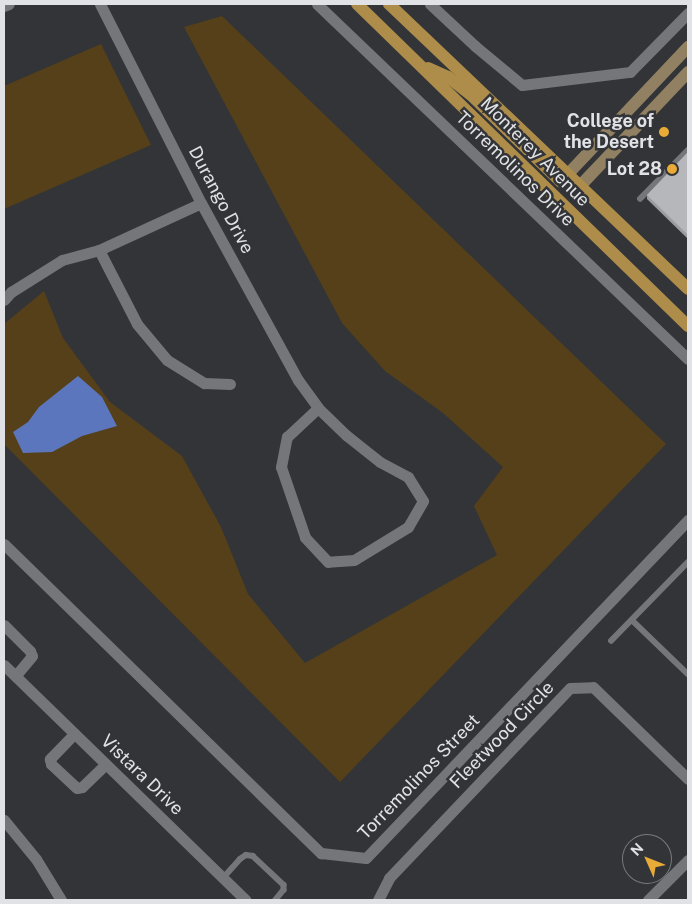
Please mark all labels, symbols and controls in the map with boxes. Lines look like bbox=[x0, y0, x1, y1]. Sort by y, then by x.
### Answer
street label: Monterey Avenue bbox=[476, 93, 594, 211]
street label: Torremolinos Drive bbox=[451, 107, 579, 231]
place label: College of the Desert bbox=[563, 111, 654, 154]
marker: College of the Desert bbox=[658, 126, 670, 138]
street label: Durango Drive bbox=[184, 143, 258, 257]
place label: Lot 28 bbox=[607, 158, 662, 180]
marker: Lot 28 bbox=[666, 163, 678, 175]
street label: Fleetwood Circle bbox=[445, 677, 559, 793]
street label: Torremolinos Street bbox=[354, 710, 484, 844]
street label: Vistara Drive bbox=[96, 730, 188, 820]
north arrow bbox=[622, 834, 672, 884]
text: N bbox=[627, 840, 646, 859]

